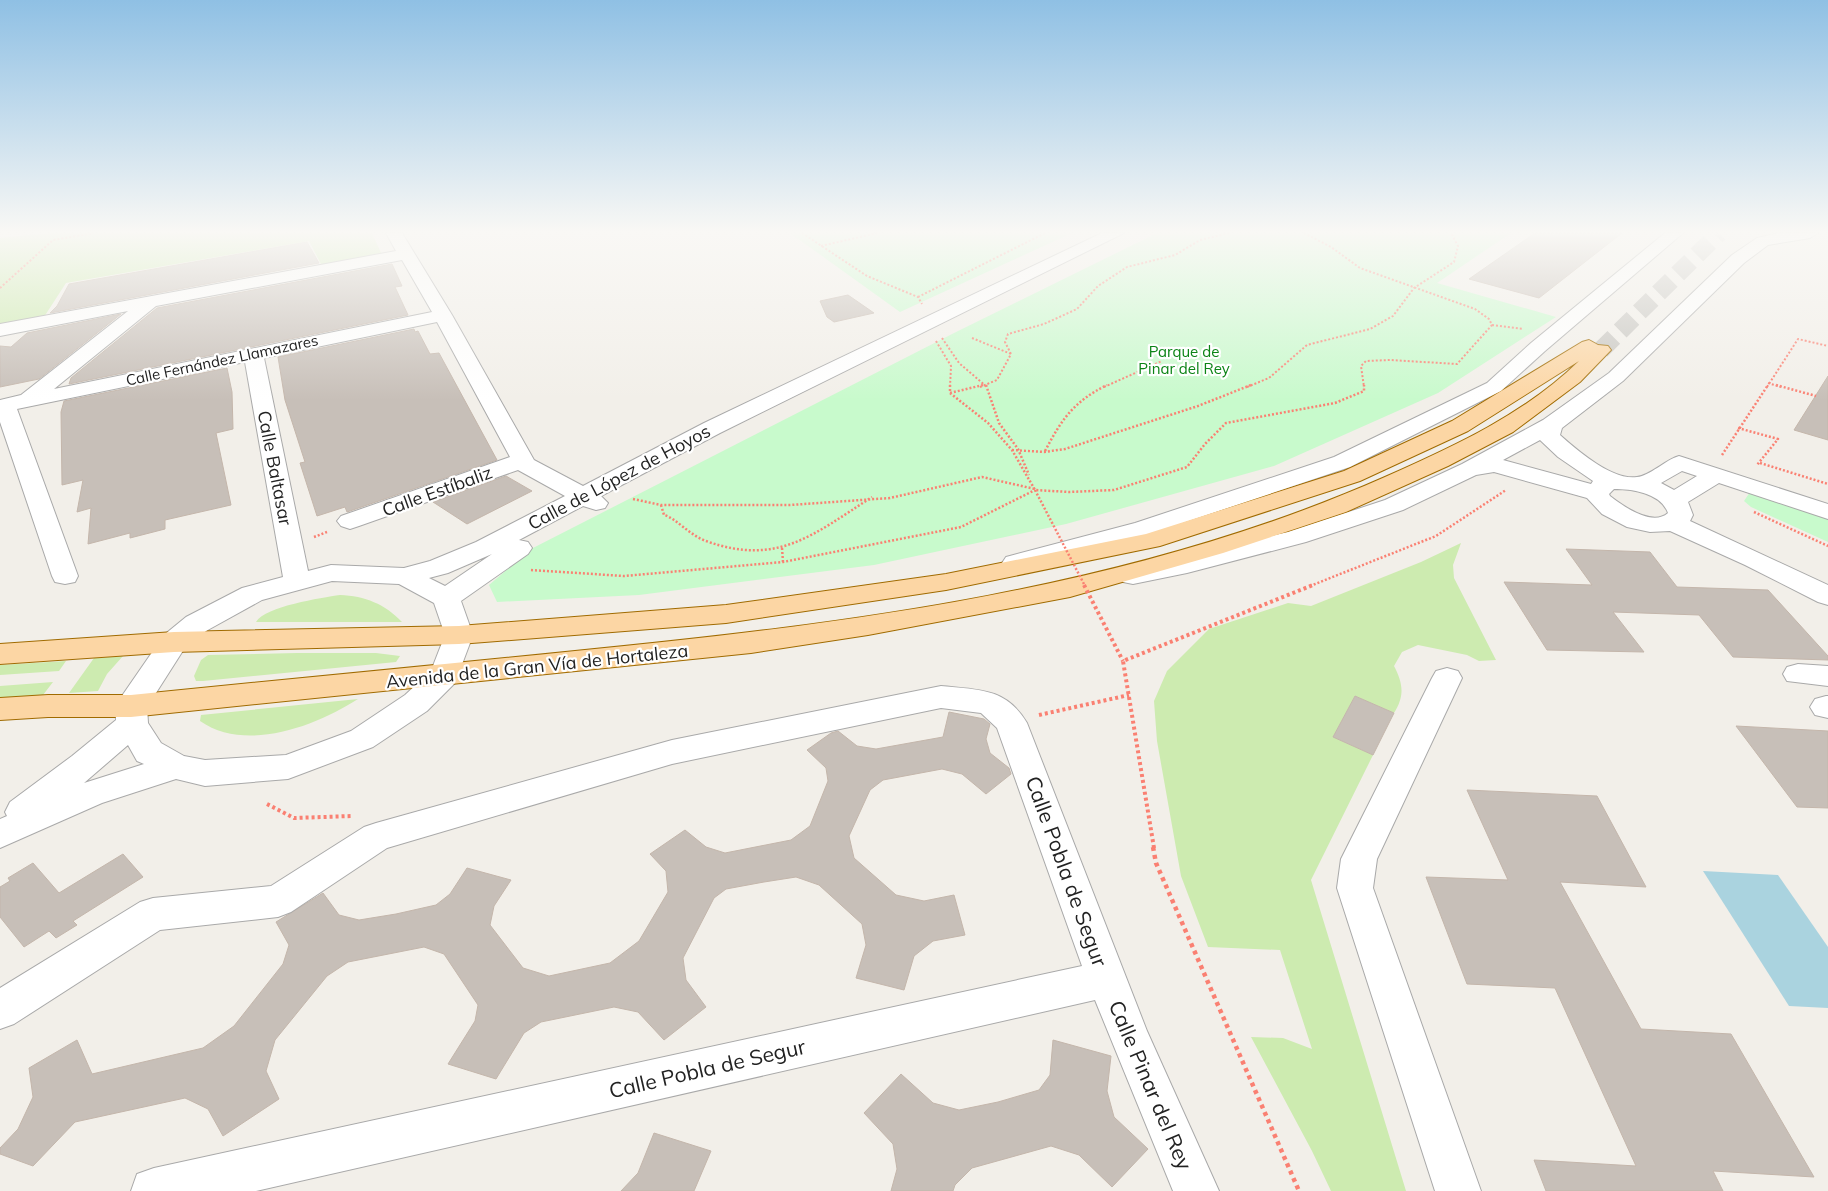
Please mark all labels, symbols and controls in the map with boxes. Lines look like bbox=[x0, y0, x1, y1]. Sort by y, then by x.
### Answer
street label: Calle Fernández Llamazares bbox=[124, 330, 320, 390]
park label: Parque de Pinar del Rey bbox=[1138, 342, 1230, 378]
street label: Calle Baltasar bbox=[253, 409, 297, 528]
street label: Calle de López de Hoyos bbox=[524, 419, 714, 535]
street label: Calle Estíbaliz bbox=[379, 460, 495, 522]
street label: Avenida de la Gran Vía de Hortaleza bbox=[385, 639, 689, 693]
street label: Calle Pobla de Segur bbox=[1020, 772, 1114, 970]
street label: Calle Pinar del Rey bbox=[1104, 996, 1198, 1174]
street label: Calle Pobla de Segur bbox=[606, 1033, 808, 1103]

